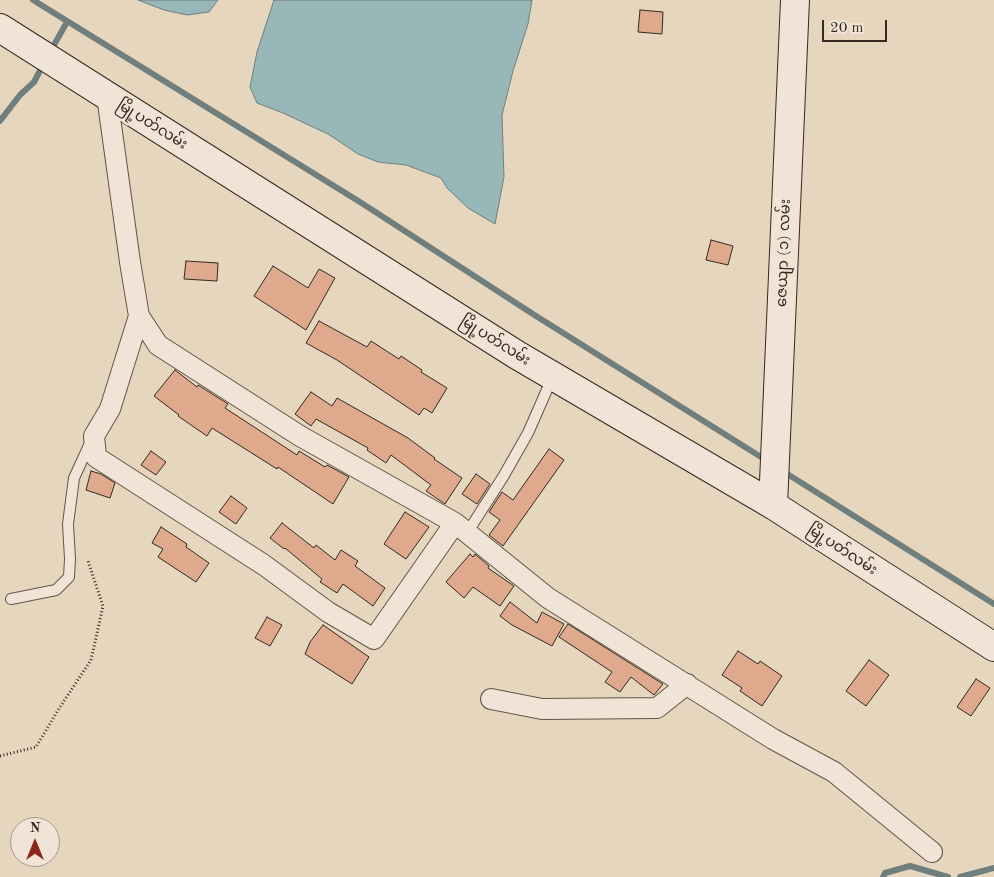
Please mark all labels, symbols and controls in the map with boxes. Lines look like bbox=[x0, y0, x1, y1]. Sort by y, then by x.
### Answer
scale bar bbox=[824, 10, 889, 42]
text: 20 m bbox=[830, 21, 864, 36]
street label: မြို့ပတ်လမ်း bbox=[113, 96, 191, 154]
street label: ဇေယျာ (၁) လမ်း bbox=[773, 199, 795, 307]
street label: မြို့ပတ်လမ်း bbox=[456, 312, 534, 370]
street label: မြို့ပတ်လမ်း bbox=[804, 521, 880, 579]
north arrow bbox=[10, 817, 60, 867]
text: N bbox=[30, 821, 40, 835]

